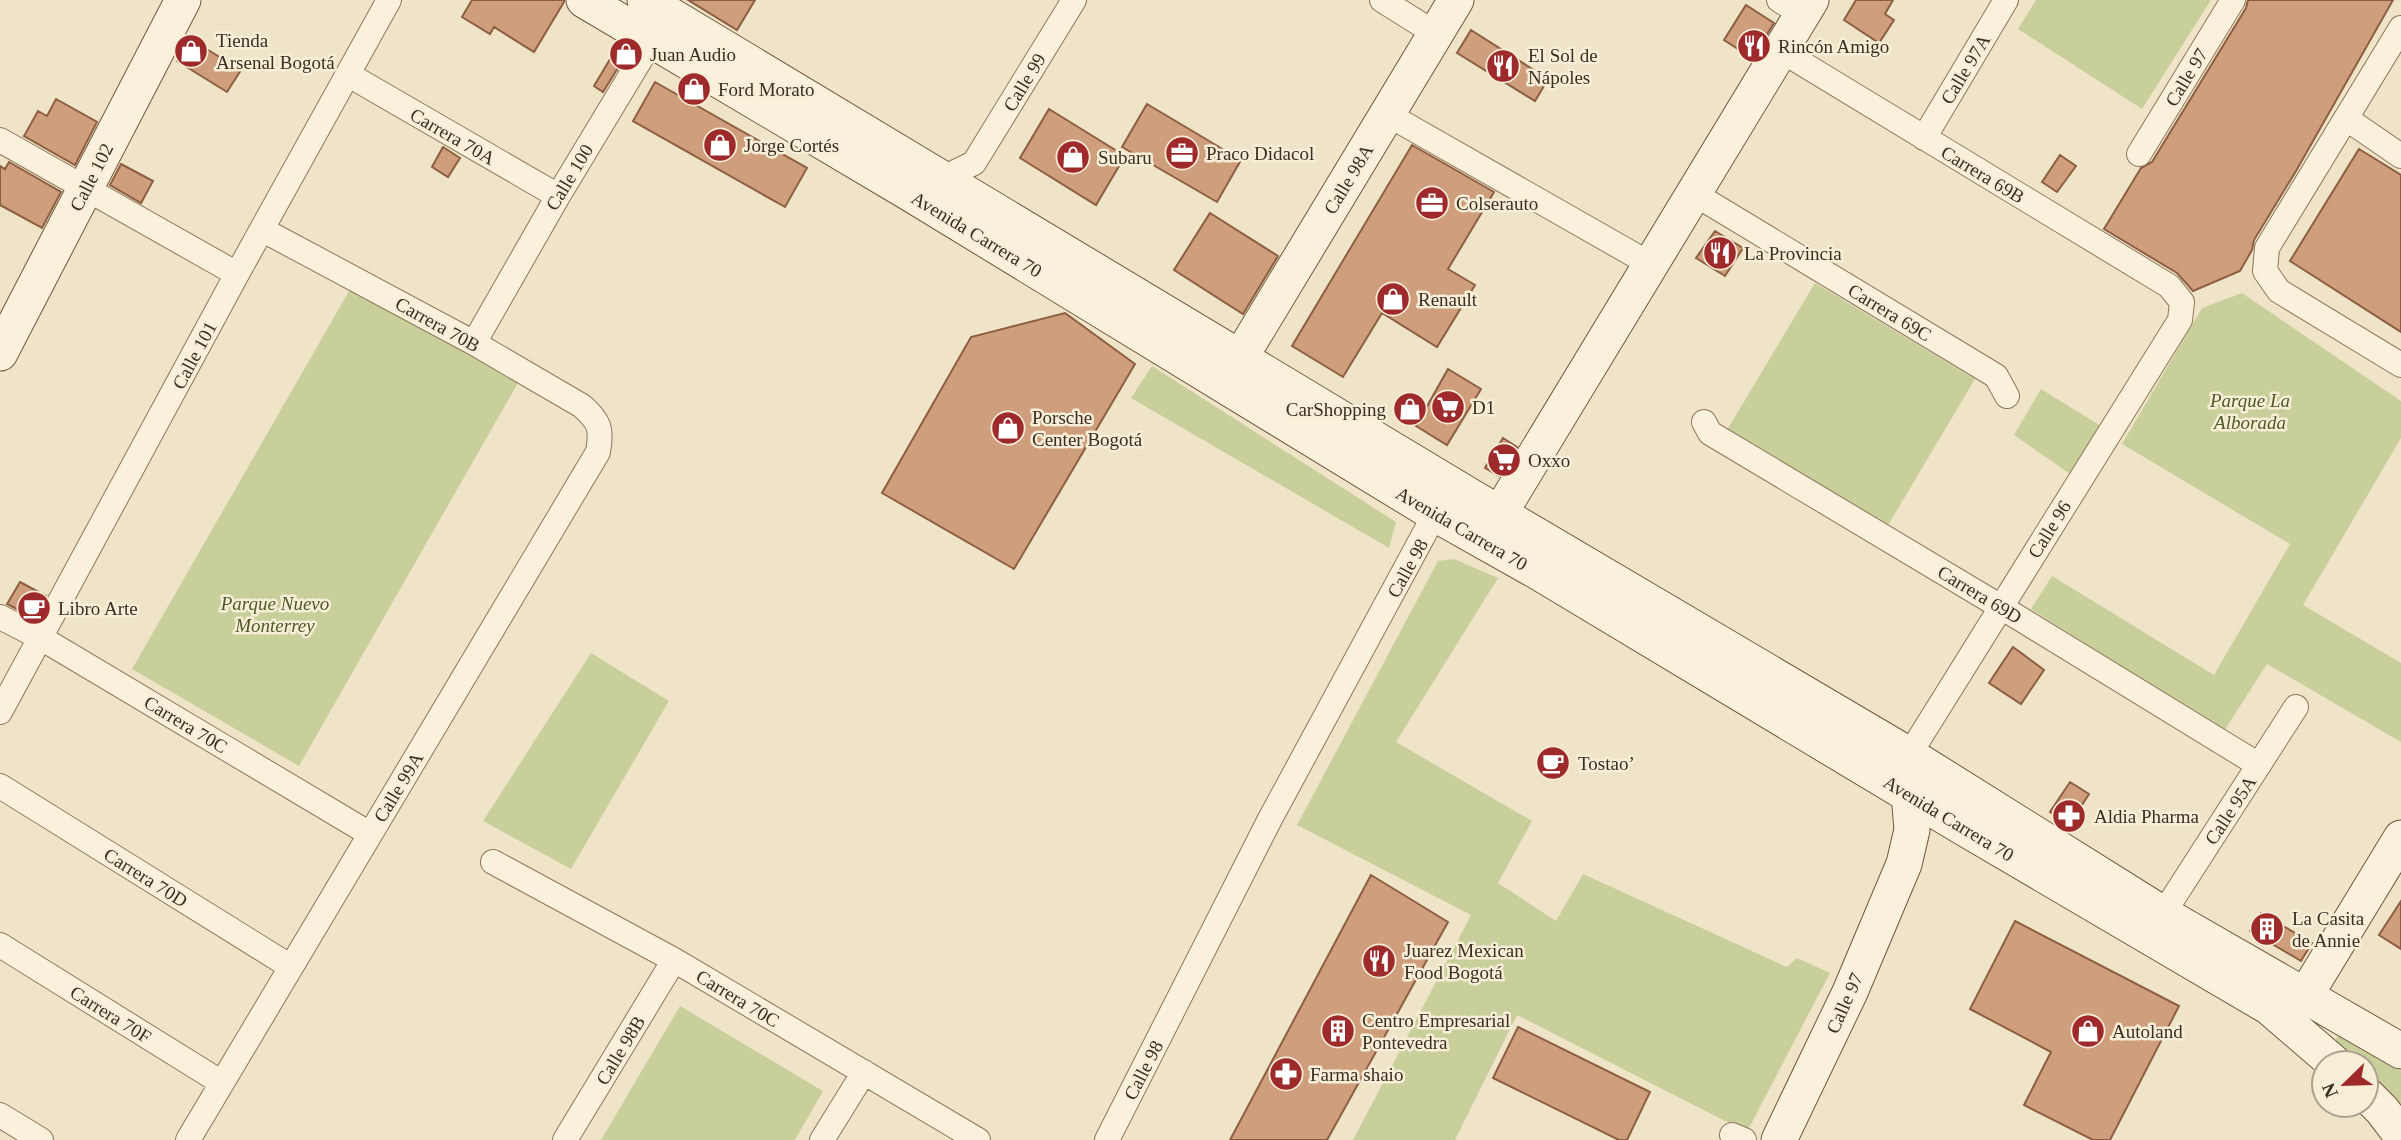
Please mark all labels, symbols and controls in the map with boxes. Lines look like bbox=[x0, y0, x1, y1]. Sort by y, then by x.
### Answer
restaurant icon: Rincón Amigo bbox=[1735, 27, 1773, 65]
place label: Tienda Arsenal Bogotá bbox=[216, 30, 335, 73]
street label: Calle 97A bbox=[1936, 30, 1995, 108]
shop icon: Tienda Arsenal Bogotá bbox=[172, 32, 210, 70]
shop icon: Juan Audio bbox=[607, 35, 645, 73]
place label: Rincón Amigo bbox=[1778, 36, 1889, 57]
place label: Juan Audio bbox=[650, 44, 736, 65]
street label: Calle 97 bbox=[2161, 44, 2212, 110]
place label: El Sol de Nápoles bbox=[1528, 45, 1598, 88]
restaurant icon: El Sol de Nápoles bbox=[1484, 47, 1522, 85]
street label: Calle 99 bbox=[999, 49, 1050, 115]
shop icon: Ford Morato bbox=[675, 70, 713, 108]
place label: Ford Morato bbox=[718, 79, 815, 100]
street label: Carrera 70A bbox=[407, 104, 499, 169]
shop icon: Jorge Cortés bbox=[701, 126, 739, 164]
office icon: Praco Didacol bbox=[1163, 134, 1201, 172]
place label: Jorge Cortés bbox=[744, 135, 839, 156]
shop icon: Subaru bbox=[1054, 138, 1092, 176]
street label: Calle 102 bbox=[65, 140, 117, 215]
street label: Calle 100 bbox=[542, 140, 597, 214]
street label: Calle 98A bbox=[1319, 140, 1378, 218]
street label: Carrera 69B bbox=[1937, 141, 2028, 207]
place label: Praco Didacol bbox=[1206, 143, 1314, 164]
place label: Subaru bbox=[1098, 147, 1152, 168]
office icon: Colserauto bbox=[1413, 184, 1451, 222]
street label: Avenida Carrera 70 bbox=[908, 187, 1046, 282]
place label: Colserauto bbox=[1456, 193, 1538, 214]
restaurant icon: La Provincia bbox=[1701, 234, 1739, 272]
place label: La Provincia bbox=[1744, 243, 1842, 264]
street label: Carrera 69C bbox=[1844, 279, 1935, 345]
shop icon: Renault bbox=[1374, 280, 1412, 318]
place label: Renault bbox=[1418, 289, 1478, 310]
street label: Carrera 70B bbox=[392, 293, 484, 356]
street label: Calle 101 bbox=[168, 318, 221, 393]
supermarket icon: D1 bbox=[1429, 388, 1467, 426]
shop icon: CarShopping bbox=[1391, 390, 1429, 428]
park label: Parque La Alborada bbox=[2209, 390, 2290, 433]
place label: D1 bbox=[1472, 397, 1495, 418]
place label: CarShopping bbox=[1286, 399, 1386, 420]
place label: Porsche Center Bogotá bbox=[1032, 407, 1143, 450]
shop icon: Porsche Center Bogotá bbox=[989, 409, 1027, 447]
supermarket icon: Oxxo bbox=[1485, 441, 1523, 479]
place label: Oxxo bbox=[1528, 450, 1570, 471]
street label: Avenida Carrera 70 bbox=[1392, 482, 1531, 575]
street label: Calle 96 bbox=[2024, 497, 2075, 562]
street label: Calle 98 bbox=[1383, 535, 1432, 601]
street label: Carrera 69D bbox=[1934, 561, 2026, 628]
cafe icon: Libro Arte bbox=[15, 589, 53, 627]
park label: Parque Nuevo Monterrey bbox=[220, 593, 329, 636]
place label: Libro Arte bbox=[58, 598, 138, 619]
street label: Carrera 70C bbox=[140, 691, 231, 757]
cafe icon: Tostao’ bbox=[1534, 744, 1572, 782]
street label: Calle 99A bbox=[369, 748, 428, 826]
place label: Tostao’ bbox=[1578, 753, 1635, 774]
street label: Avenida Carrera 70 bbox=[1880, 771, 2018, 866]
street label: Calle 95A bbox=[2200, 772, 2260, 849]
pharmacy icon: Aldia Pharma bbox=[2050, 797, 2088, 835]
place label: Aldia Pharma bbox=[2094, 806, 2200, 827]
street label: Carrera 70D bbox=[100, 843, 191, 911]
place label: La Casita de Annie bbox=[2292, 908, 2365, 951]
building icon: La Casita de Annie bbox=[2248, 910, 2286, 948]
place label: Juarez Mexican Food Bogotá bbox=[1404, 940, 1524, 983]
restaurant icon: Juarez Mexican Food Bogotá bbox=[1360, 942, 1398, 980]
street label: Carrera 70C bbox=[692, 965, 783, 1031]
street label: Calle 97 bbox=[1822, 970, 1867, 1037]
street label: Carrera 70F bbox=[66, 981, 155, 1048]
place label: Centro Empresarial Pontevedra bbox=[1362, 1010, 1510, 1053]
street label: Calle 98B bbox=[592, 1012, 649, 1088]
building icon: Centro Empresarial Pontevedra bbox=[1319, 1012, 1357, 1050]
shop icon: Autoland bbox=[2069, 1012, 2107, 1050]
place label: Autoland bbox=[2112, 1021, 2183, 1042]
street label: Calle 98 bbox=[1120, 1037, 1167, 1103]
north arrow bbox=[2310, 1049, 2380, 1119]
pharmacy icon: Farma shaio bbox=[1267, 1055, 1305, 1093]
place label: Farma shaio bbox=[1310, 1064, 1403, 1085]
text: N bbox=[2317, 1080, 2342, 1101]

